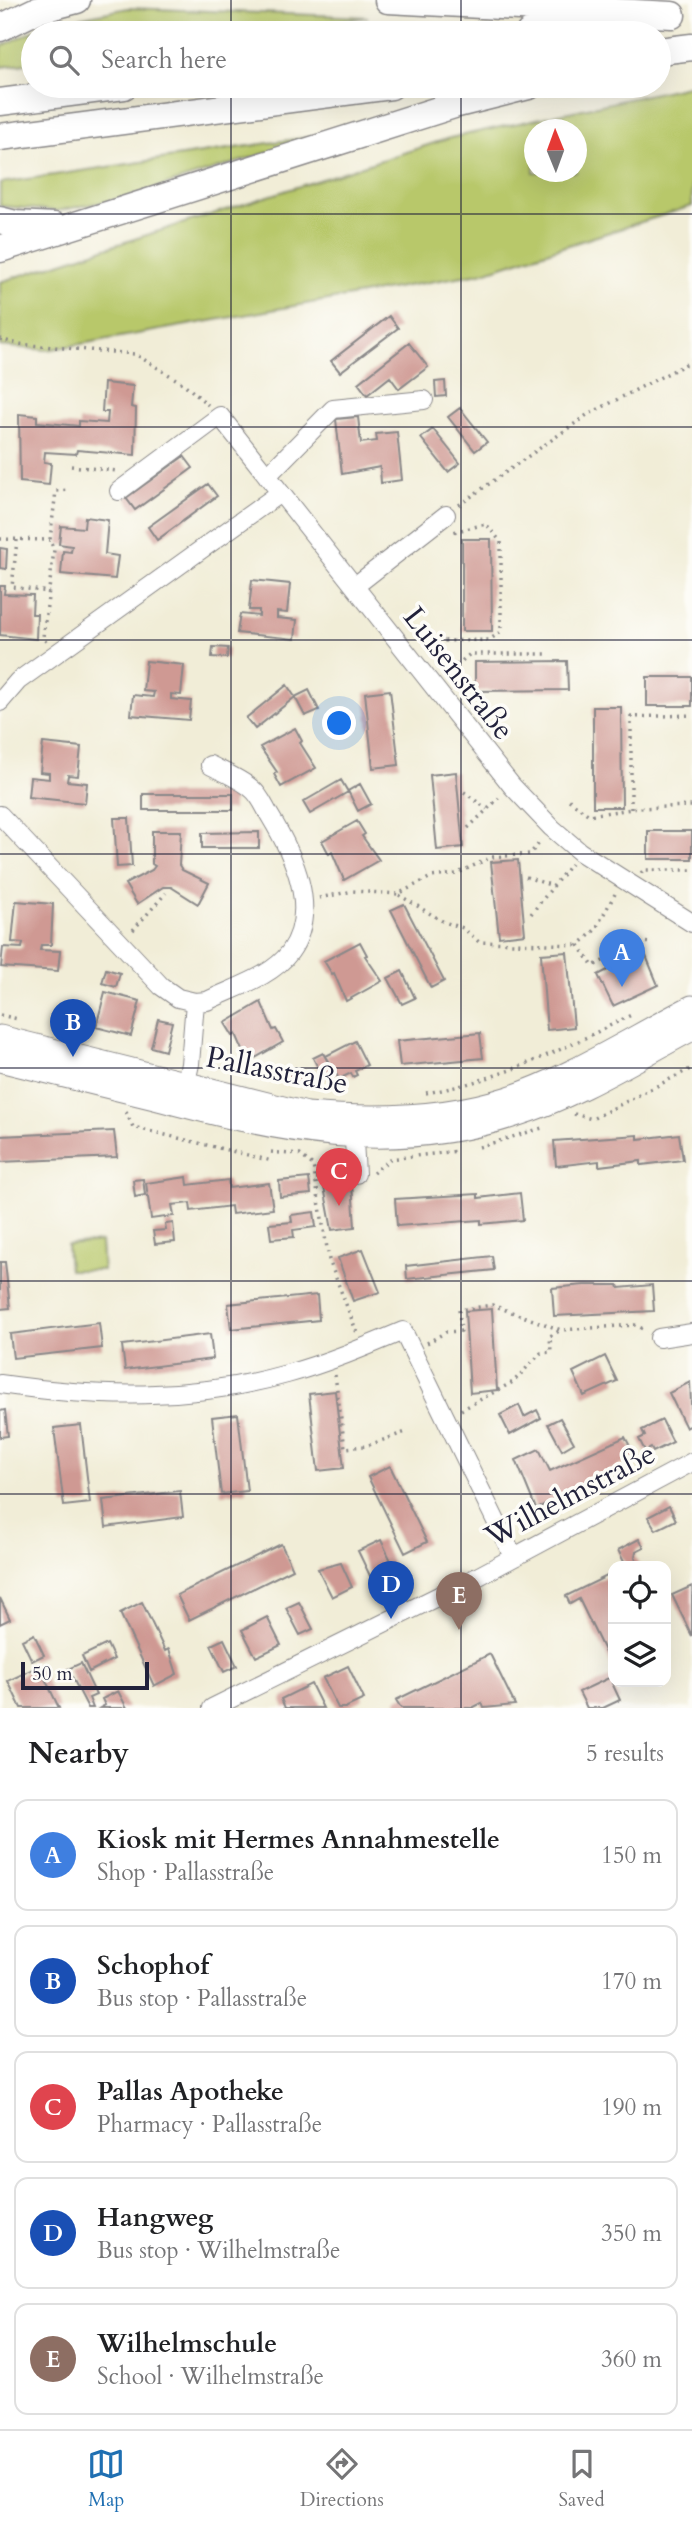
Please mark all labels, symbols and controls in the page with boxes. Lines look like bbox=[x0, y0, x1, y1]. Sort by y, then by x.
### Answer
search box bbox=[21, 21, 671, 98]
icon: search bbox=[45, 41, 83, 79]
text: Search here bbox=[101, 42, 227, 77]
north arrow bbox=[524, 119, 587, 182]
street label: Luisenstraße bbox=[394, 598, 524, 748]
your location bbox=[322, 706, 356, 740]
pin: A bbox=[599, 929, 645, 987]
pin: B bbox=[50, 999, 96, 1057]
street label: Pallasstraße bbox=[202, 1037, 351, 1104]
pin: C bbox=[316, 1148, 362, 1206]
street label: Wilhelmstraße bbox=[477, 1433, 663, 1558]
pin: D bbox=[368, 1561, 414, 1619]
map controls bbox=[608, 1561, 671, 1687]
button: locate bbox=[608, 1561, 671, 1624]
pin: E bbox=[436, 1572, 482, 1630]
button: layers bbox=[608, 1624, 671, 1687]
scale bar bbox=[21, 1659, 149, 1691]
text: 50 m bbox=[32, 1661, 73, 1687]
text: Nearby bbox=[28, 1733, 129, 1774]
text: 5 results bbox=[586, 1738, 664, 1769]
text: Kiosk mit Hermes Annahmestelle bbox=[97, 1822, 500, 1857]
text: A bbox=[44, 1840, 62, 1871]
text: 150 m bbox=[601, 1840, 662, 1871]
text: Shop · Pallasstraße bbox=[97, 1857, 274, 1888]
text: Schophof bbox=[97, 1948, 209, 1983]
text: B bbox=[45, 1966, 61, 1997]
text: 170 m bbox=[601, 1966, 662, 1997]
text: Bus stop · Pallasstraße bbox=[97, 1983, 307, 2014]
text: Pallas Apotheke bbox=[97, 2074, 284, 2109]
text: C bbox=[44, 2092, 62, 2123]
text: 190 m bbox=[601, 2092, 662, 2123]
text: Pharmacy · Pallasstraße bbox=[97, 2109, 322, 2140]
text: Hangweg bbox=[97, 2200, 213, 2235]
text: D bbox=[43, 2218, 63, 2249]
text: 350 m bbox=[601, 2218, 662, 2249]
text: Bus stop · Wilhelmstraße bbox=[97, 2235, 340, 2266]
text: Wilhelmschule bbox=[97, 2326, 277, 2361]
text: E bbox=[46, 2344, 60, 2375]
text: 360 m bbox=[601, 2344, 662, 2375]
text: School · Wilhelmstraße bbox=[97, 2361, 324, 2392]
tab: Map bbox=[87, 2445, 125, 2513]
tab: Directions bbox=[300, 2445, 384, 2513]
tab: Saved bbox=[559, 2445, 605, 2513]

